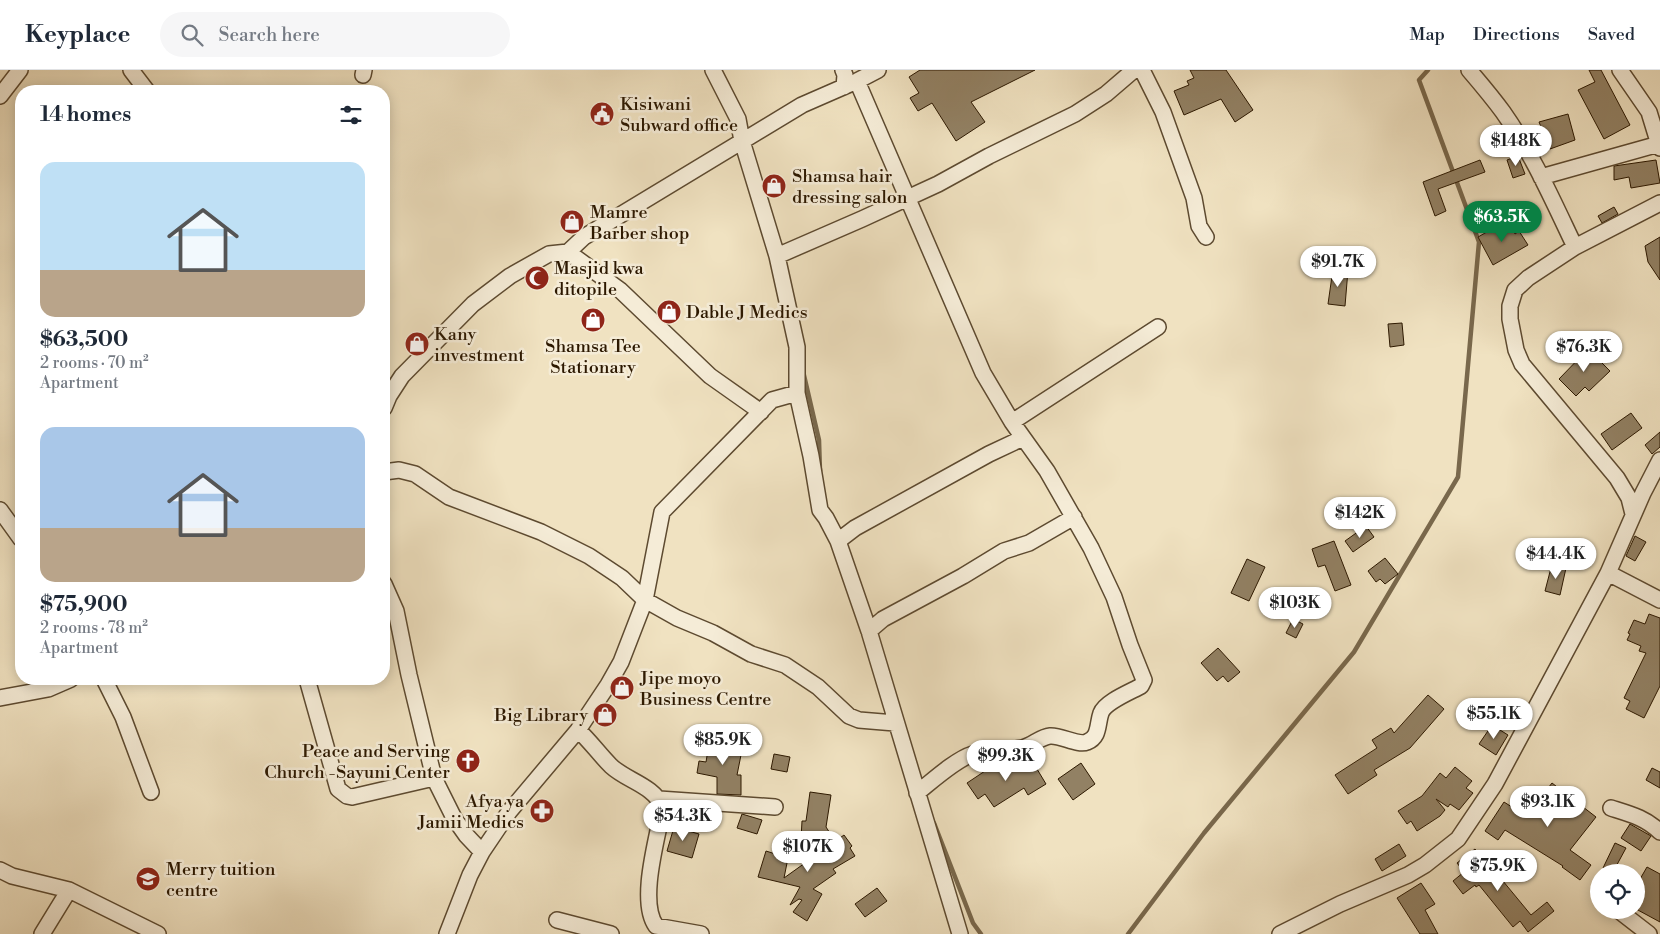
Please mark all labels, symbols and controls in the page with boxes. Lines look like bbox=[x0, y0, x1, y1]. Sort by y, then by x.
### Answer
search box bbox=[160, 12, 510, 57]
text: Keyplace bbox=[25, 20, 130, 50]
icon: search bbox=[178, 21, 206, 49]
text: Search here bbox=[218, 23, 320, 47]
text: Map bbox=[1409, 23, 1445, 46]
text: Directions bbox=[1473, 23, 1560, 46]
text: Saved bbox=[1588, 23, 1635, 46]
place label: Kisiwani Subward office bbox=[620, 93, 738, 137]
icon: filters bbox=[337, 101, 365, 129]
public building icon: Kisiwani Subward office bbox=[589, 101, 615, 127]
text: 14 homes bbox=[40, 102, 131, 128]
pin: $148K bbox=[1481, 124, 1551, 167]
text: $148K bbox=[1491, 131, 1541, 151]
place label: Shamsa hair dressing salon bbox=[792, 165, 908, 209]
shop icon: Shamsa hair dressing salon bbox=[761, 173, 787, 199]
icon: home bbox=[158, 195, 248, 285]
pin: $63.5K bbox=[1461, 200, 1543, 243]
place label: Mamre Barber shop bbox=[589, 201, 689, 245]
text: $63.5K bbox=[1474, 207, 1530, 227]
shop icon: Mamre Barber shop bbox=[559, 209, 585, 235]
pin: $91.7K bbox=[1297, 246, 1379, 288]
text: $91.7K bbox=[1311, 252, 1365, 272]
place label: Masjid kwa ditopile bbox=[554, 257, 645, 301]
mosque icon: Masjid kwa ditopile bbox=[524, 265, 550, 291]
shop icon: Dable J Medics bbox=[656, 299, 682, 325]
place label: Dable J Medics bbox=[686, 301, 808, 324]
shop icon: Shamsa Tee Stationary bbox=[580, 307, 606, 333]
place label: Kany investment bbox=[434, 323, 525, 367]
text: $63,500 bbox=[40, 327, 128, 353]
pin: $76.3K bbox=[1543, 330, 1625, 373]
shop icon: Kany investment bbox=[404, 331, 430, 357]
place label: Shamsa Tee Stationary bbox=[545, 335, 641, 379]
text: $76.3K bbox=[1556, 337, 1612, 357]
text: 2 rooms · 70 m² bbox=[40, 353, 149, 373]
text: Apartment bbox=[40, 373, 119, 393]
icon: home bbox=[158, 460, 248, 550]
pin: $142K bbox=[1325, 496, 1395, 539]
text: $142K bbox=[1335, 503, 1385, 523]
pin: $44.4K bbox=[1515, 538, 1597, 580]
text: $44.4K bbox=[1526, 544, 1586, 564]
pin: $103K bbox=[1260, 586, 1330, 629]
text: $75,900 bbox=[40, 592, 128, 618]
text: $103K bbox=[1270, 593, 1320, 613]
text: 2 rooms · 78 m² bbox=[40, 618, 148, 638]
text: Apartment bbox=[40, 638, 119, 658]
place label: Jipe moyo Business Centre bbox=[639, 667, 771, 711]
shop icon: Jipe moyo Business Centre bbox=[609, 675, 635, 701]
pin: $55.1K bbox=[1453, 698, 1535, 740]
shop icon: Big Library bbox=[592, 702, 618, 728]
place label: Big Library bbox=[493, 704, 588, 727]
text: $55.1K bbox=[1467, 704, 1521, 724]
pin: $85.9K bbox=[682, 724, 764, 766]
text: $85.9K bbox=[694, 730, 752, 750]
place label: Peace and Serving Church -Sayuni Center bbox=[264, 740, 451, 784]
pin: $99.3K bbox=[965, 740, 1047, 782]
text: $99.3K bbox=[978, 746, 1034, 766]
church icon: Peace and Serving Church -Sayuni Center bbox=[455, 748, 481, 774]
pin: $93.1K bbox=[1507, 786, 1589, 828]
place label: Afya ya Jamii Medics bbox=[417, 790, 525, 834]
text: $93.1K bbox=[1521, 792, 1575, 812]
pharmacy icon: Afya ya Jamii Medics bbox=[529, 798, 555, 824]
pin: $54.3K bbox=[642, 800, 724, 842]
text: $54.3K bbox=[654, 806, 712, 826]
pin: $107K bbox=[773, 830, 843, 873]
text: $107K bbox=[783, 837, 833, 857]
pin: $75.9K bbox=[1457, 850, 1539, 892]
text: $75.9K bbox=[1470, 856, 1526, 876]
place label: Merry tuition centre bbox=[166, 858, 276, 902]
map controls bbox=[1590, 864, 1645, 919]
button: locate bbox=[1590, 864, 1645, 919]
school or university icon: Merry tuition centre bbox=[135, 866, 161, 892]

